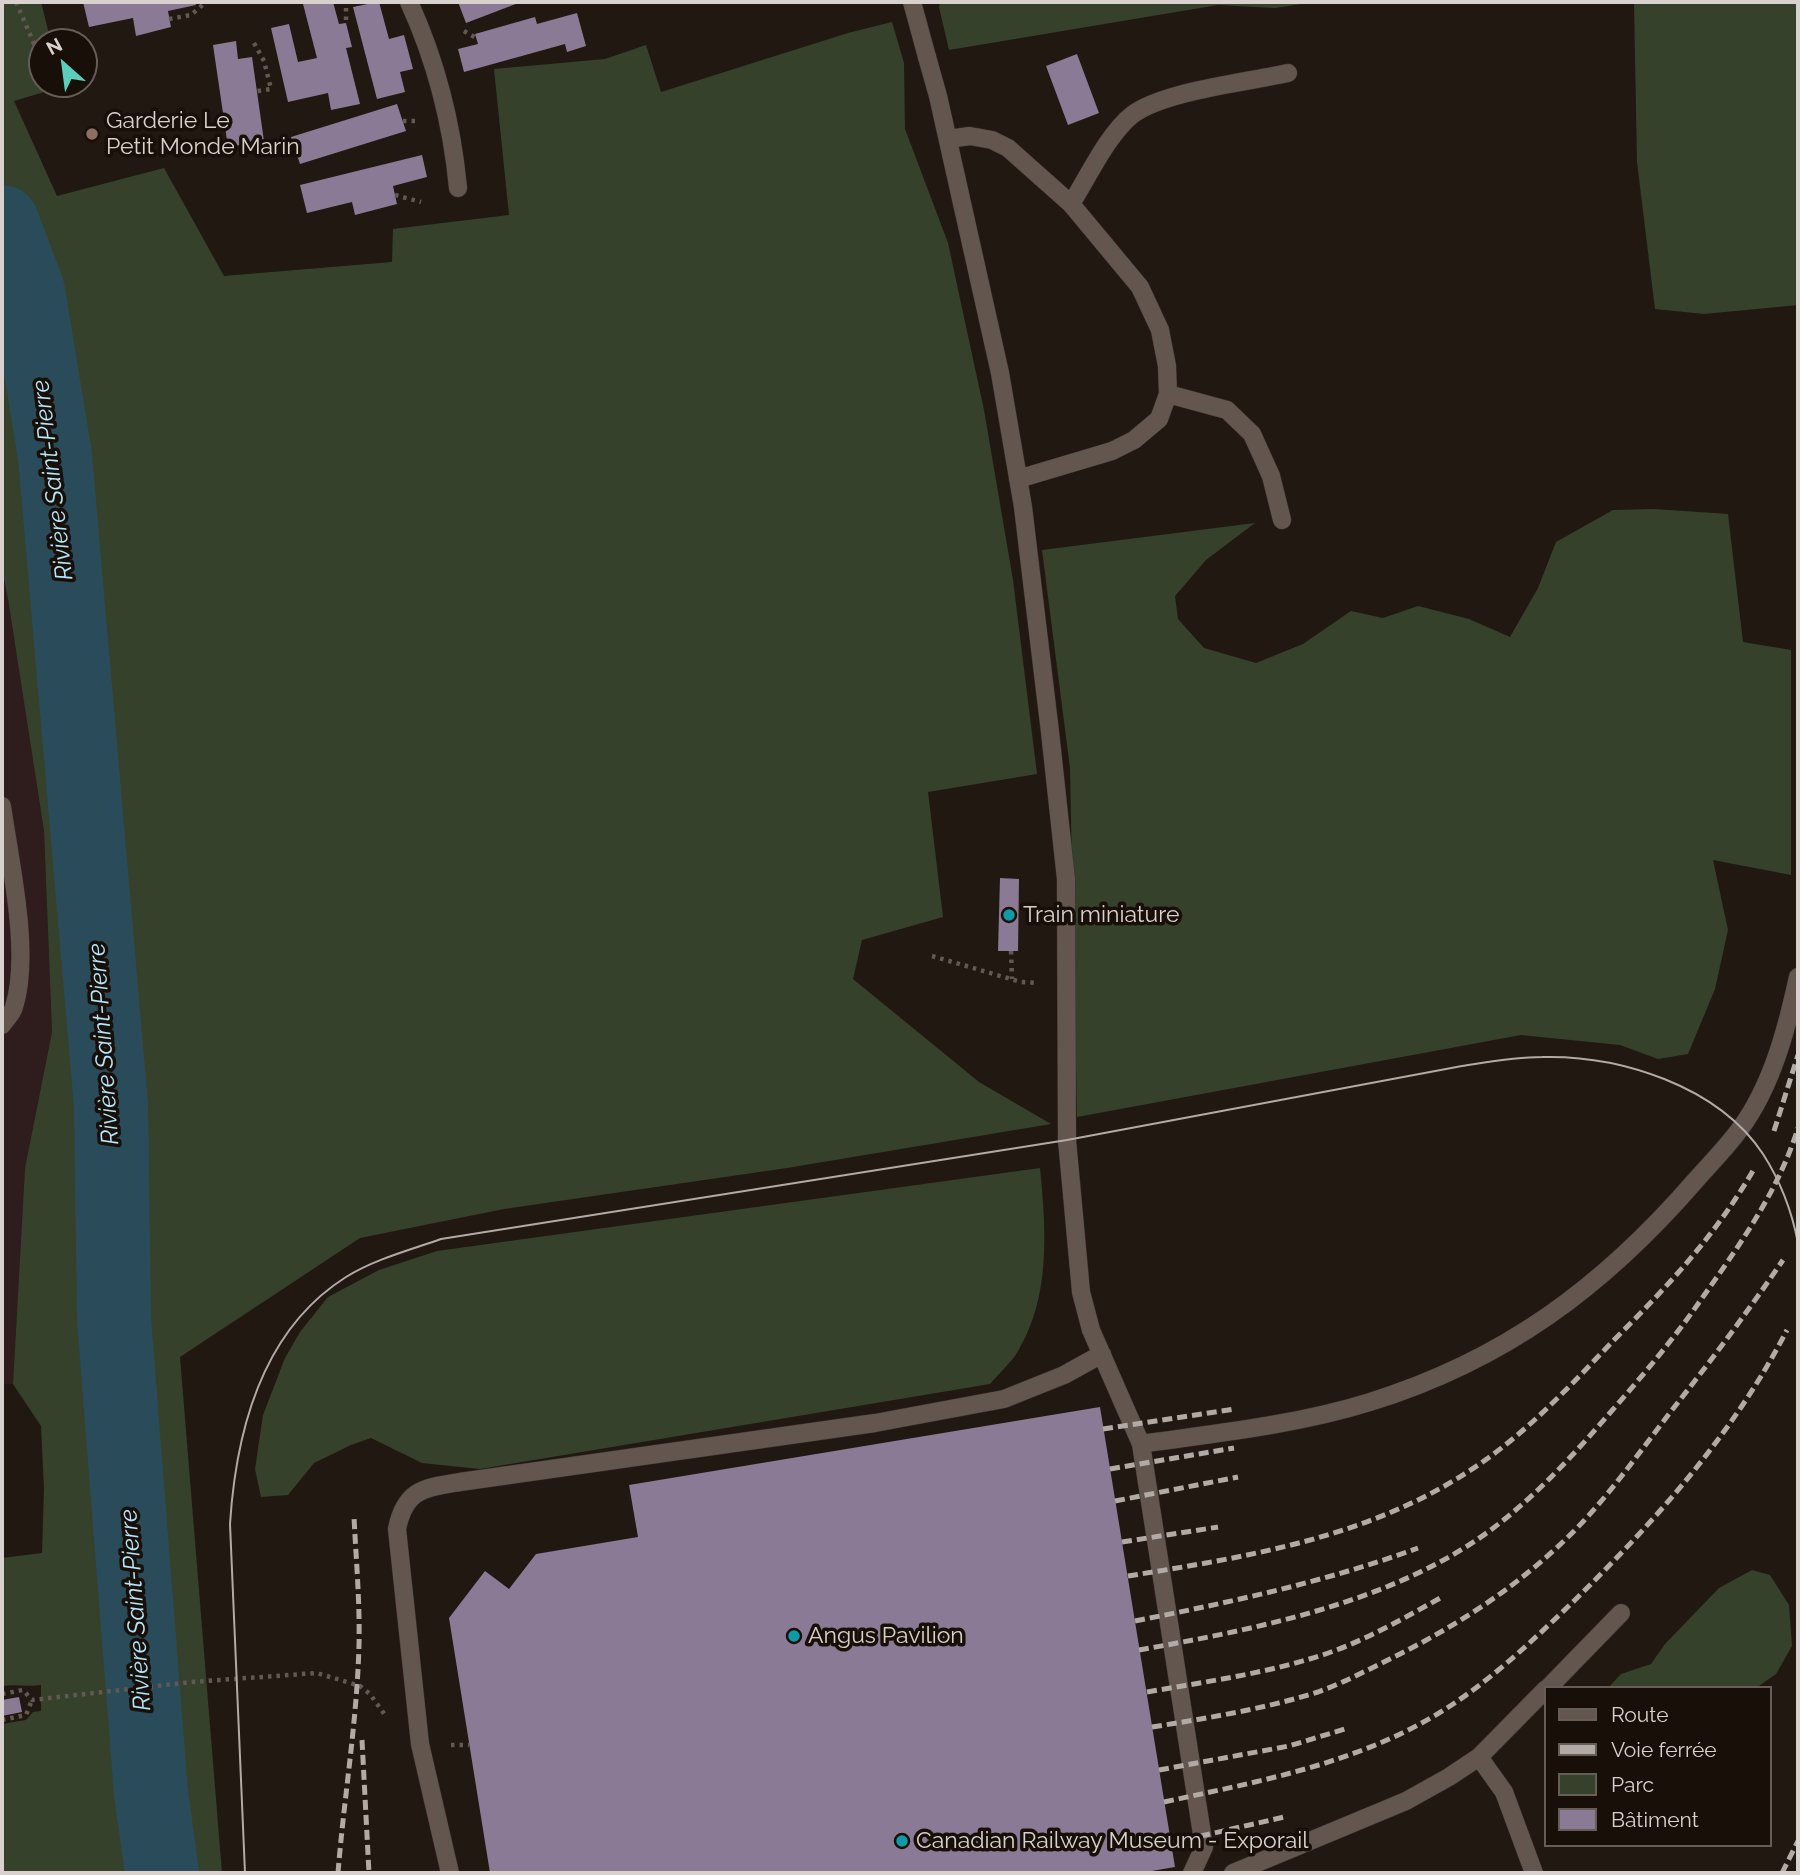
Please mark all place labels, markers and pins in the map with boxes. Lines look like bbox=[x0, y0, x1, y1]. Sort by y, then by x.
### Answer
place label: Garderie Le Petit Monde Marin bbox=[106, 107, 300, 161]
marker: Garderie Le Petit Monde Marin bbox=[84, 126, 100, 142]
place label: Train miniature bbox=[1023, 901, 1179, 929]
marker: Train miniature bbox=[1001, 907, 1017, 923]
place label: Angus Pavilion bbox=[808, 1622, 964, 1650]
marker: Angus Pavilion bbox=[786, 1628, 802, 1644]
place label: Canadian Railway Museum - Exporail bbox=[916, 1827, 1309, 1855]
marker: Canadian Railway Museum - Exporail bbox=[894, 1833, 910, 1849]

